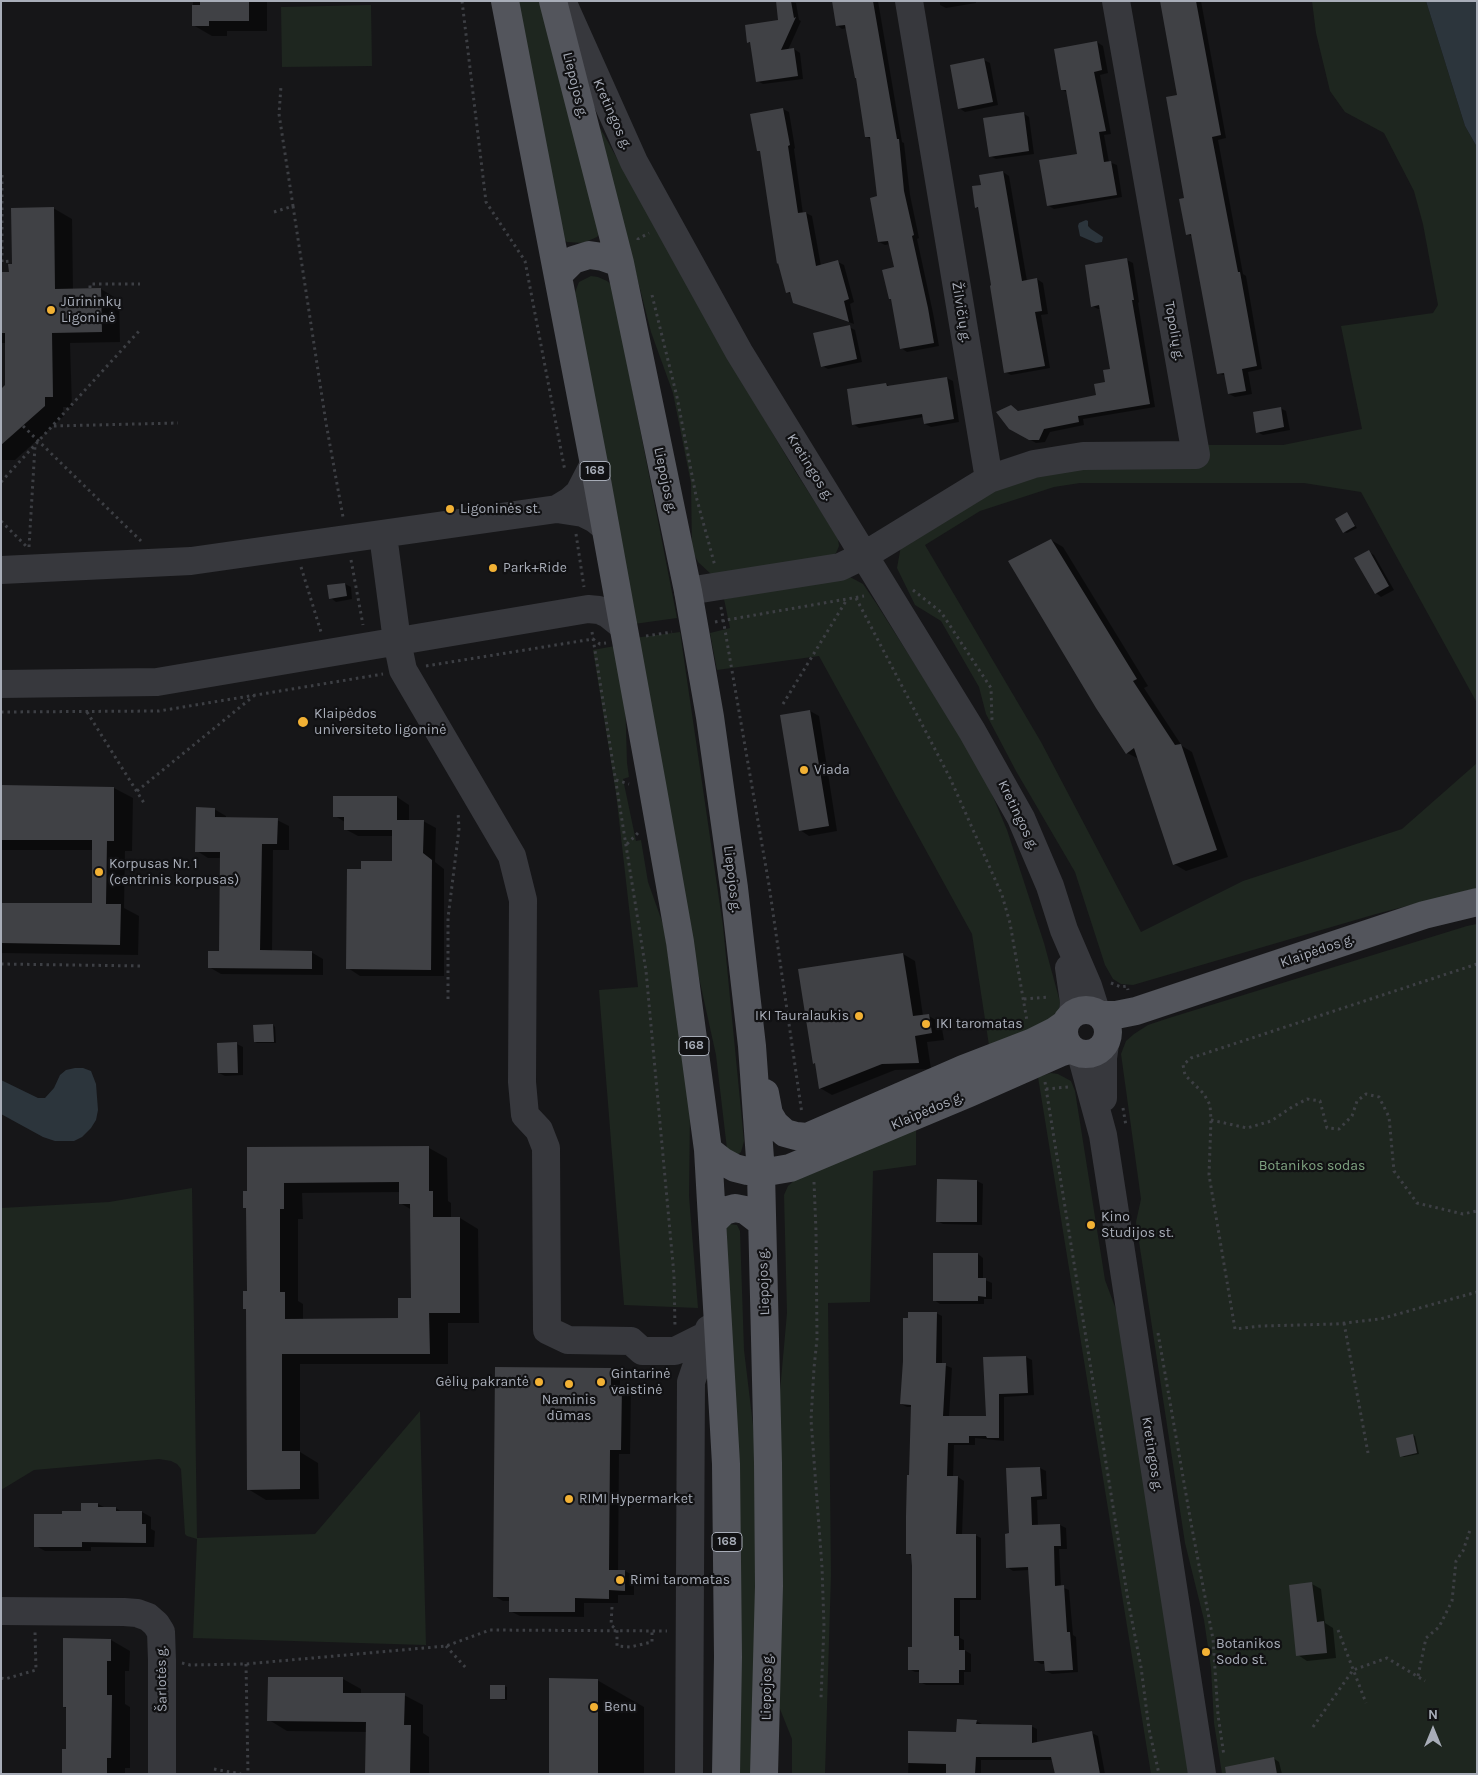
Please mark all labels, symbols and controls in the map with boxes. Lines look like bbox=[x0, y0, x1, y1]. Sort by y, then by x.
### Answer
street label: Liepojos g. bbox=[559, 51, 591, 119]
street label: Kretingos g. bbox=[589, 76, 635, 152]
street label: Žilvičių g. bbox=[948, 280, 974, 344]
place label: Jūrininkų Ligoninė bbox=[61, 294, 122, 326]
street label: Topolių g. bbox=[1161, 300, 1187, 362]
marker: Jūrininkų Ligoninė bbox=[45, 304, 57, 316]
street label: Kretingos g. bbox=[783, 431, 837, 503]
street label: Liepojos g. bbox=[650, 446, 680, 514]
road number: 168 bbox=[580, 462, 610, 481]
place label: Ligoninės st. bbox=[460, 501, 540, 517]
marker: Ligoninės st. bbox=[444, 503, 456, 515]
place label: Park+Ride bbox=[503, 560, 567, 576]
marker: Park+Ride bbox=[487, 562, 499, 574]
place label: Klaipėdos universiteto ligoninė bbox=[314, 706, 447, 739]
marker: Klaipėdos universiteto ligoninė bbox=[296, 715, 310, 729]
place label: Viada bbox=[814, 762, 850, 778]
marker: Viada bbox=[798, 764, 810, 776]
street label: Kretingos g. bbox=[994, 777, 1042, 853]
street label: Liepojos g. bbox=[720, 845, 744, 913]
place label: Korpusas Nr. 1 (centrinis korpusas) bbox=[109, 856, 239, 889]
marker: Korpusas Nr. 1 (centrinis korpusas) bbox=[93, 866, 105, 878]
street label: Klaipėdos g. bbox=[1278, 931, 1356, 971]
place label: IKI Tauralaukis bbox=[755, 1008, 849, 1024]
marker: IKI Tauralaukis bbox=[853, 1010, 865, 1022]
place label: IKI taromatas bbox=[936, 1016, 1022, 1032]
marker: IKI taromatas bbox=[920, 1018, 932, 1030]
road number: 168 bbox=[679, 1036, 709, 1056]
street label: Klaipėdos g. bbox=[888, 1088, 966, 1134]
park label: Botanikos sodas bbox=[1259, 1158, 1365, 1174]
place label: Kino Studijos st. bbox=[1101, 1209, 1174, 1242]
marker: Kino Studijos st. bbox=[1085, 1219, 1097, 1231]
street label: Liepojos g. bbox=[754, 1248, 774, 1316]
place label: Gintarinė vaistinė bbox=[611, 1366, 670, 1398]
place label: Gėlių pakrantė bbox=[435, 1374, 529, 1390]
marker: Gėlių pakrantė bbox=[533, 1376, 545, 1388]
marker: Gintarinė vaistinė bbox=[595, 1376, 607, 1388]
marker: Naminis dūmas bbox=[563, 1378, 575, 1390]
place label: Naminis dūmas bbox=[542, 1392, 596, 1424]
street label: Kretingos g. bbox=[1138, 1416, 1166, 1492]
place label: RIMI Hypermarket bbox=[579, 1491, 693, 1507]
marker: RIMI Hypermarket bbox=[563, 1493, 575, 1505]
road number: 168 bbox=[712, 1532, 742, 1551]
place label: Rimi taromatas bbox=[630, 1572, 730, 1588]
marker: Rimi taromatas bbox=[614, 1574, 626, 1586]
place label: Botanikos Sodo st. bbox=[1216, 1636, 1281, 1668]
street label: Šarlotės g. bbox=[153, 1646, 171, 1712]
marker: Botanikos Sodo st. bbox=[1200, 1646, 1212, 1658]
street label: Liepojos g. bbox=[758, 1653, 776, 1721]
place label: Benu bbox=[604, 1699, 637, 1715]
marker: Benu bbox=[588, 1701, 600, 1713]
north arrow bbox=[1408, 1705, 1458, 1755]
text: N bbox=[1428, 1706, 1438, 1723]

